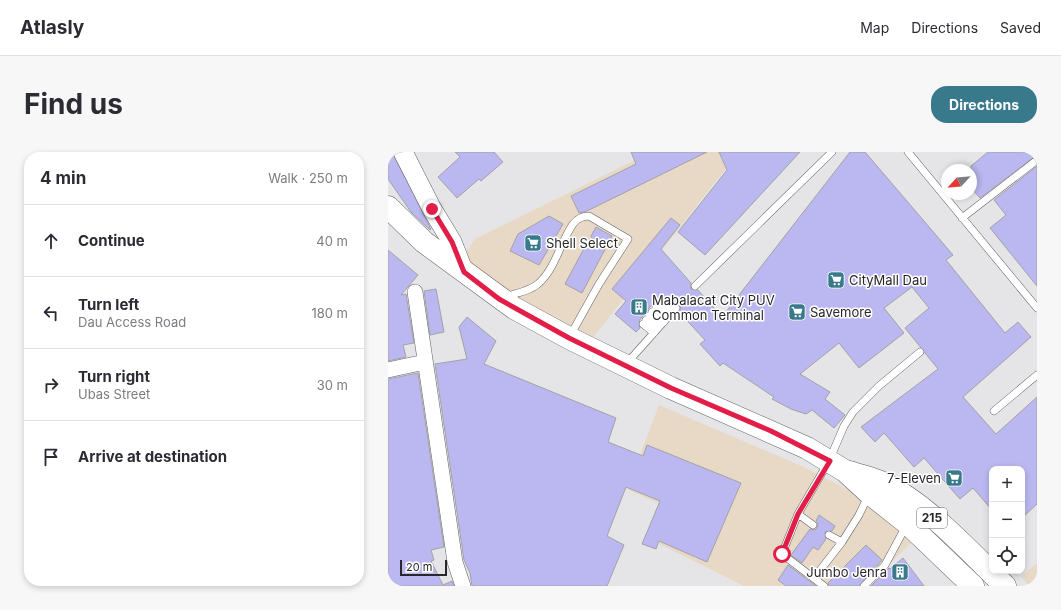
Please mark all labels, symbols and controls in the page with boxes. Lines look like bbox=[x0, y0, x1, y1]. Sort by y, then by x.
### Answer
text: Atlasly bbox=[20, 16, 84, 39]
text: Map bbox=[860, 19, 889, 36]
text: Directions bbox=[911, 19, 978, 36]
text: Saved bbox=[1000, 19, 1041, 36]
button: Directions bbox=[931, 86, 1037, 123]
text: Find us bbox=[24, 87, 123, 121]
north arrow bbox=[941, 164, 977, 200]
text: 4 min bbox=[40, 168, 86, 188]
text: Walk · 250 m bbox=[268, 170, 348, 186]
route end bbox=[423, 200, 441, 218]
icon: ahead bbox=[40, 230, 62, 252]
text: Continue bbox=[78, 231, 145, 250]
text: 40 m bbox=[316, 233, 348, 249]
supermarket icon: Shell Select bbox=[523, 233, 543, 253]
place label: Shell Select bbox=[546, 235, 618, 251]
supermarket icon: CityMall Dau bbox=[826, 270, 846, 290]
place label: CityMall Dau bbox=[849, 272, 927, 288]
place label: Mabalacat City PUV Common Terminal bbox=[652, 292, 775, 323]
text: Turn left bbox=[78, 295, 139, 314]
building icon: Mabalacat City PUV Common Terminal bbox=[629, 297, 649, 317]
icon: left bbox=[40, 302, 62, 324]
supermarket icon: Savemore bbox=[787, 302, 807, 322]
place label: Savemore bbox=[810, 304, 872, 320]
text: 180 m bbox=[311, 305, 348, 321]
text: Dau Access Road bbox=[78, 314, 186, 330]
text: Turn right bbox=[78, 367, 150, 386]
icon: right bbox=[40, 374, 62, 396]
text: 30 m bbox=[317, 377, 348, 393]
text: Ubas Street bbox=[78, 386, 150, 402]
icon: arrive bbox=[40, 446, 62, 468]
text: Arrive at destination bbox=[78, 447, 227, 466]
map controls bbox=[989, 466, 1025, 574]
button: + bbox=[989, 466, 1025, 502]
supermarket icon: 7-Eleven bbox=[944, 468, 964, 488]
place label: 7-Eleven bbox=[887, 470, 941, 486]
button: − bbox=[989, 502, 1025, 538]
road number: 215 bbox=[917, 508, 947, 528]
button: locate bbox=[989, 538, 1025, 574]
route start bbox=[773, 545, 791, 563]
scale bar bbox=[400, 558, 447, 577]
text: 20 m bbox=[406, 560, 432, 574]
building icon: Jumbo Jenra bbox=[890, 562, 910, 582]
place label: Jumbo Jenra bbox=[806, 564, 887, 580]

